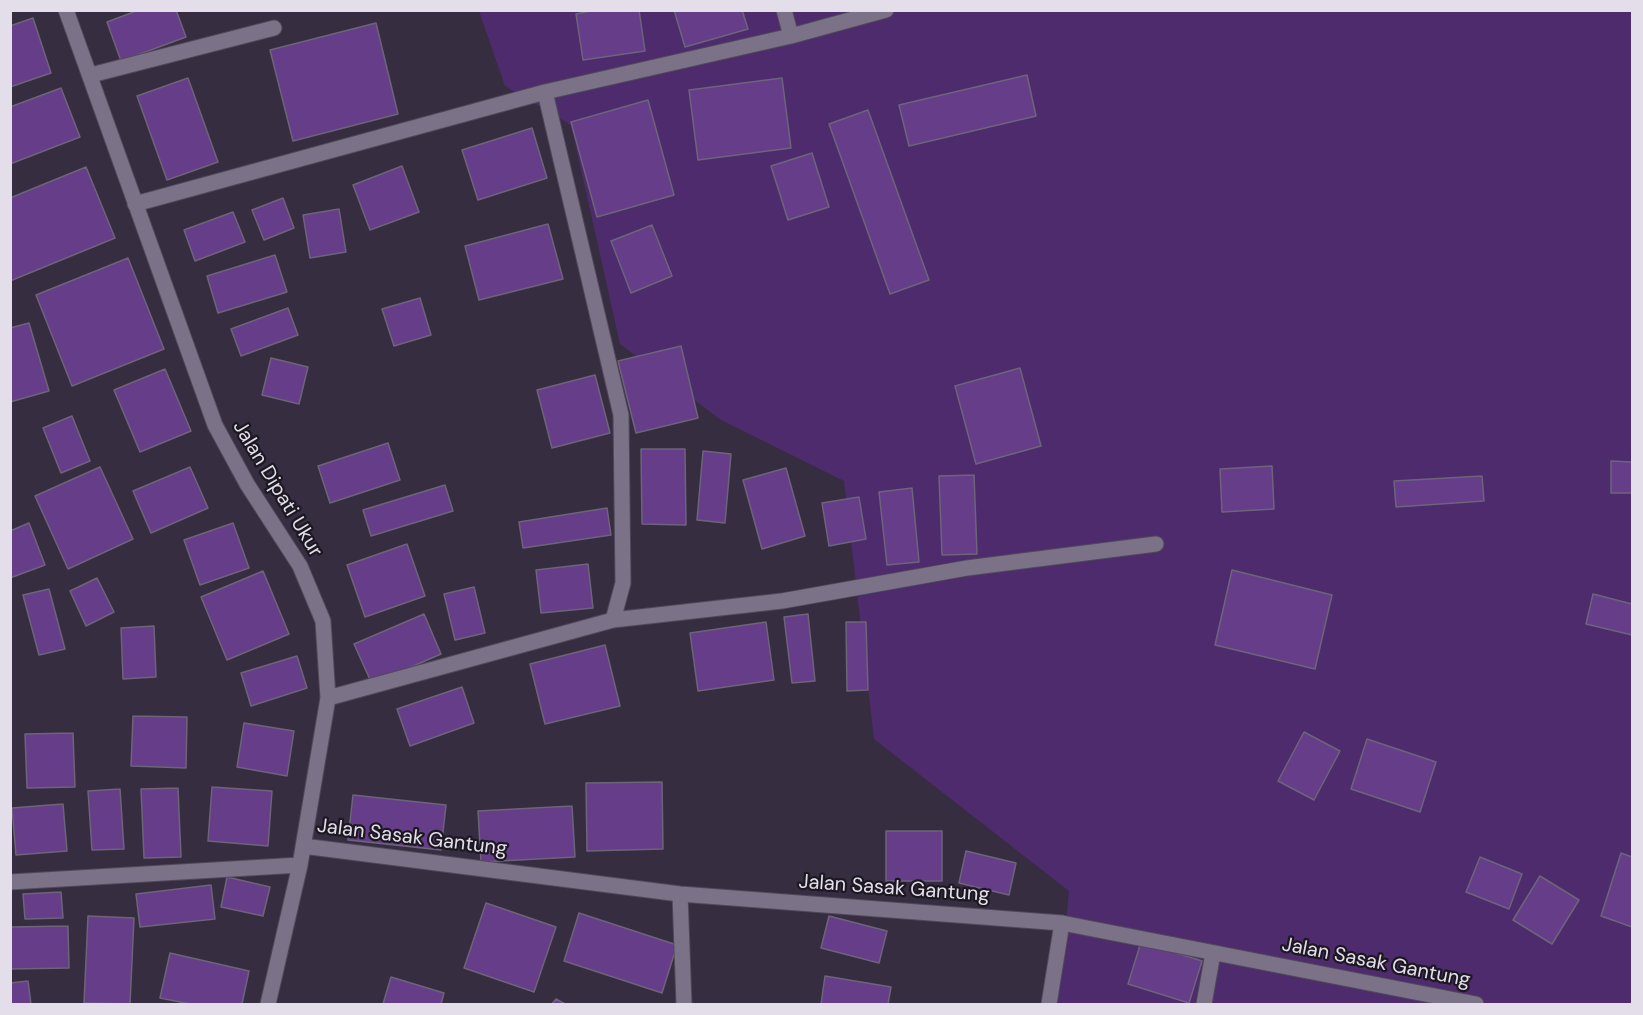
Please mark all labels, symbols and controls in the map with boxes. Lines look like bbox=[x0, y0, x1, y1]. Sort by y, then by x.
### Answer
street label: Jalan Dipati Ukur bbox=[227, 417, 327, 561]
street label: Jalan Sasak Gantung bbox=[316, 814, 508, 862]
street label: Jalan Sasak Gantung bbox=[798, 870, 990, 908]
street label: Jalan Sasak Gantung bbox=[1280, 933, 1472, 993]

